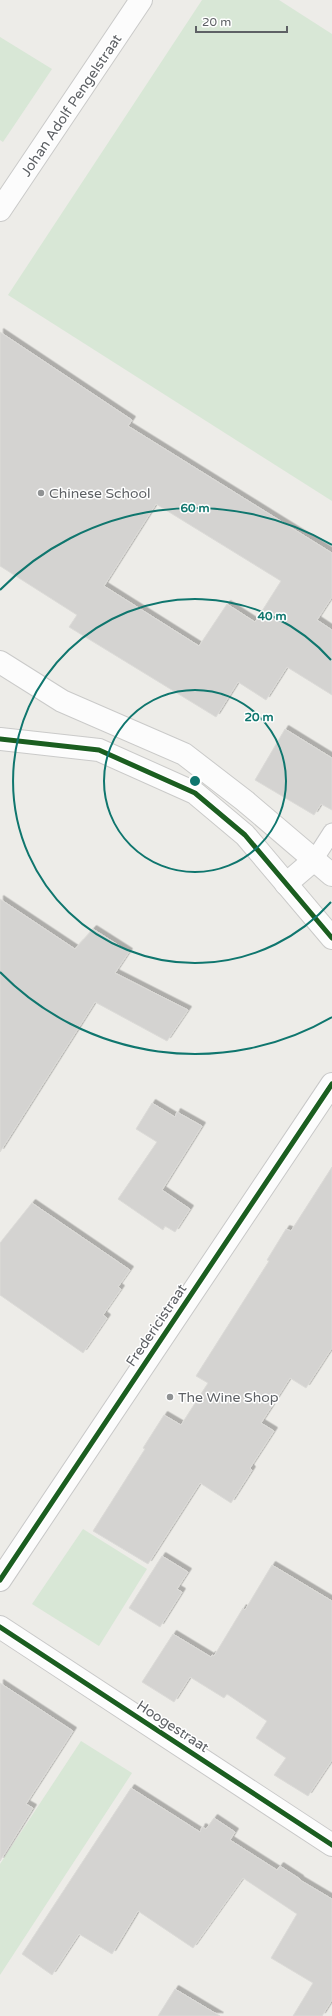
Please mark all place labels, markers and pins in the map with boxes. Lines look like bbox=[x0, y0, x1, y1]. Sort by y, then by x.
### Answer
place label: Chinese School bbox=[49, 485, 151, 502]
marker: Chinese School bbox=[36, 488, 46, 498]
centre of rings bbox=[188, 774, 202, 788]
place label: The Wine Shop bbox=[178, 1389, 279, 1406]
marker: The Wine Shop bbox=[165, 1392, 175, 1402]

